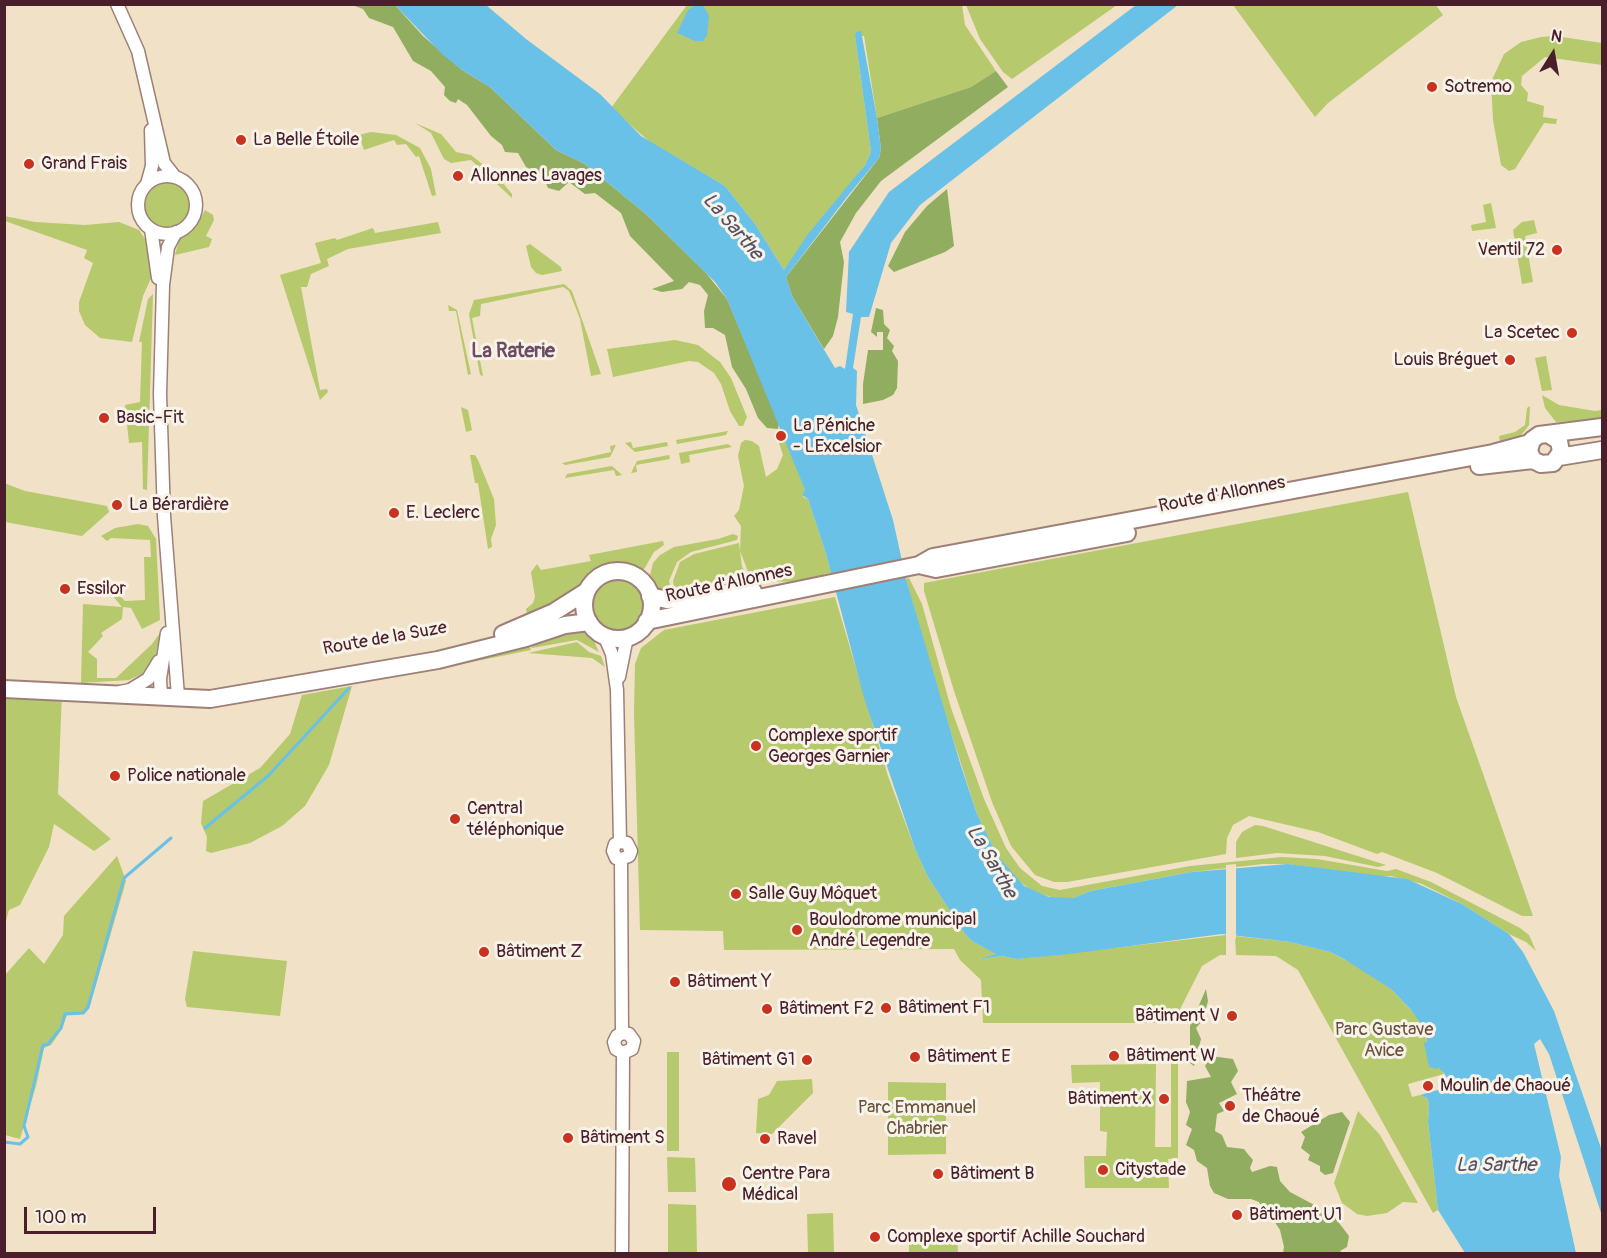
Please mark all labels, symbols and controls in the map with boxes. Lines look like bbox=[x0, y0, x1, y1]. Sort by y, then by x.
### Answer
north arrow bbox=[1523, 24, 1583, 84]
text: N bbox=[1549, 25, 1564, 47]
place label: Sotremo bbox=[1444, 76, 1512, 98]
marker: Sotremo bbox=[1425, 80, 1439, 94]
place label: La Belle Étoile bbox=[253, 129, 359, 151]
marker: La Belle Étoile bbox=[234, 133, 248, 147]
place label: Grand Frais bbox=[41, 153, 127, 175]
marker: Grand Frais bbox=[22, 157, 36, 171]
place label: Allonnes Lavages bbox=[470, 165, 602, 187]
marker: Allonnes Lavages bbox=[451, 169, 465, 183]
water label: La Sarthe bbox=[697, 189, 767, 265]
place label: Ventil 72 bbox=[1477, 239, 1545, 261]
marker: Ventil 72 bbox=[1550, 243, 1564, 257]
place label: La Scetec bbox=[1484, 322, 1560, 344]
marker: La Scetec bbox=[1565, 326, 1579, 340]
district label: La Raterie bbox=[471, 340, 555, 364]
place label: Louis Bréguet bbox=[1394, 349, 1498, 371]
marker: Louis Bréguet bbox=[1503, 353, 1517, 367]
place label: Basic-Fit bbox=[116, 407, 184, 429]
marker: Basic-Fit bbox=[97, 411, 111, 425]
place label: La Péniche - LExcelsior bbox=[793, 415, 882, 458]
marker: La Péniche - LExcelsior bbox=[774, 429, 788, 443]
street label: Route d'Allonnes bbox=[1157, 472, 1287, 518]
place label: La Bérardière bbox=[129, 494, 229, 516]
marker: La Bérardière bbox=[110, 498, 124, 512]
place label: E. Leclerc bbox=[406, 502, 480, 524]
marker: E. Leclerc bbox=[387, 506, 401, 520]
street label: Route d'Allonnes bbox=[664, 560, 794, 608]
place label: Essilor bbox=[77, 578, 126, 600]
marker: Essilor bbox=[58, 582, 72, 596]
street label: Route de la Suze bbox=[321, 617, 449, 661]
place label: Complexe sportif Georges Garnier bbox=[768, 725, 898, 768]
marker: Complexe sportif Georges Garnier bbox=[749, 739, 763, 753]
place label: Police nationale bbox=[127, 765, 246, 787]
marker: Police nationale bbox=[108, 769, 122, 783]
place label: Central téléphonique bbox=[467, 798, 564, 840]
marker: Central téléphonique bbox=[448, 812, 462, 826]
water label: La Sarthe bbox=[961, 821, 1021, 903]
place label: Salle Guy Môquet bbox=[748, 883, 877, 905]
marker: Salle Guy Môquet bbox=[729, 887, 743, 901]
place label: Boulodrome municipal André Legendre bbox=[809, 909, 977, 952]
marker: Boulodrome municipal André Legendre bbox=[790, 923, 804, 937]
place label: Bâtiment Z bbox=[496, 941, 583, 963]
marker: Bâtiment Z bbox=[477, 945, 491, 959]
place label: Bâtiment Y bbox=[687, 971, 772, 993]
marker: Bâtiment Y bbox=[668, 975, 682, 989]
place label: Bâtiment F1 bbox=[898, 997, 990, 1019]
place label: Bâtiment F2 bbox=[779, 998, 874, 1020]
marker: Bâtiment F1 bbox=[879, 1001, 893, 1015]
marker: Bâtiment F2 bbox=[760, 1002, 774, 1016]
place label: Bâtiment V bbox=[1135, 1005, 1220, 1027]
marker: Bâtiment V bbox=[1225, 1009, 1239, 1023]
park label: Parc Gustave Avice bbox=[1335, 1019, 1433, 1062]
place label: Bâtiment W bbox=[1126, 1045, 1216, 1067]
place label: Bâtiment E bbox=[927, 1046, 1011, 1068]
place label: Bâtiment G1 bbox=[702, 1049, 795, 1071]
marker: Bâtiment W bbox=[1107, 1049, 1121, 1063]
marker: Bâtiment E bbox=[908, 1050, 922, 1064]
marker: Bâtiment G1 bbox=[800, 1053, 814, 1067]
place label: Moulin de Chaoué bbox=[1440, 1075, 1571, 1097]
marker: Moulin de Chaoué bbox=[1421, 1079, 1435, 1093]
place label: Théâtre de Chaoué bbox=[1242, 1085, 1320, 1128]
place label: Bâtiment X bbox=[1068, 1088, 1152, 1110]
marker: Bâtiment X bbox=[1157, 1092, 1171, 1106]
park label: Parc Emmanuel Chabrier bbox=[858, 1097, 976, 1140]
marker: Théâtre de Chaoué bbox=[1223, 1099, 1237, 1113]
place label: Bâtiment S bbox=[580, 1127, 665, 1149]
place label: Ravel bbox=[777, 1128, 817, 1150]
marker: Bâtiment S bbox=[561, 1131, 575, 1145]
marker: Ravel bbox=[758, 1132, 772, 1146]
water label: La Sarthe bbox=[1456, 1154, 1536, 1178]
place label: Citystade bbox=[1115, 1159, 1186, 1181]
place label: Centre Para Médical bbox=[742, 1163, 830, 1206]
place label: Bâtiment B bbox=[950, 1163, 1034, 1185]
marker: Citystade bbox=[1096, 1163, 1110, 1177]
marker: Bâtiment B bbox=[931, 1167, 945, 1181]
marker: Centre Para Médical bbox=[720, 1175, 738, 1193]
scale bar bbox=[27, 1195, 159, 1233]
place label: Bâtiment U1 bbox=[1249, 1204, 1342, 1226]
text: 100 m bbox=[35, 1206, 87, 1229]
marker: Bâtiment U1 bbox=[1230, 1208, 1244, 1222]
place label: Complexe sportif Achille Souchard bbox=[887, 1226, 1145, 1248]
marker: Complexe sportif Achille Souchard bbox=[868, 1230, 882, 1244]

